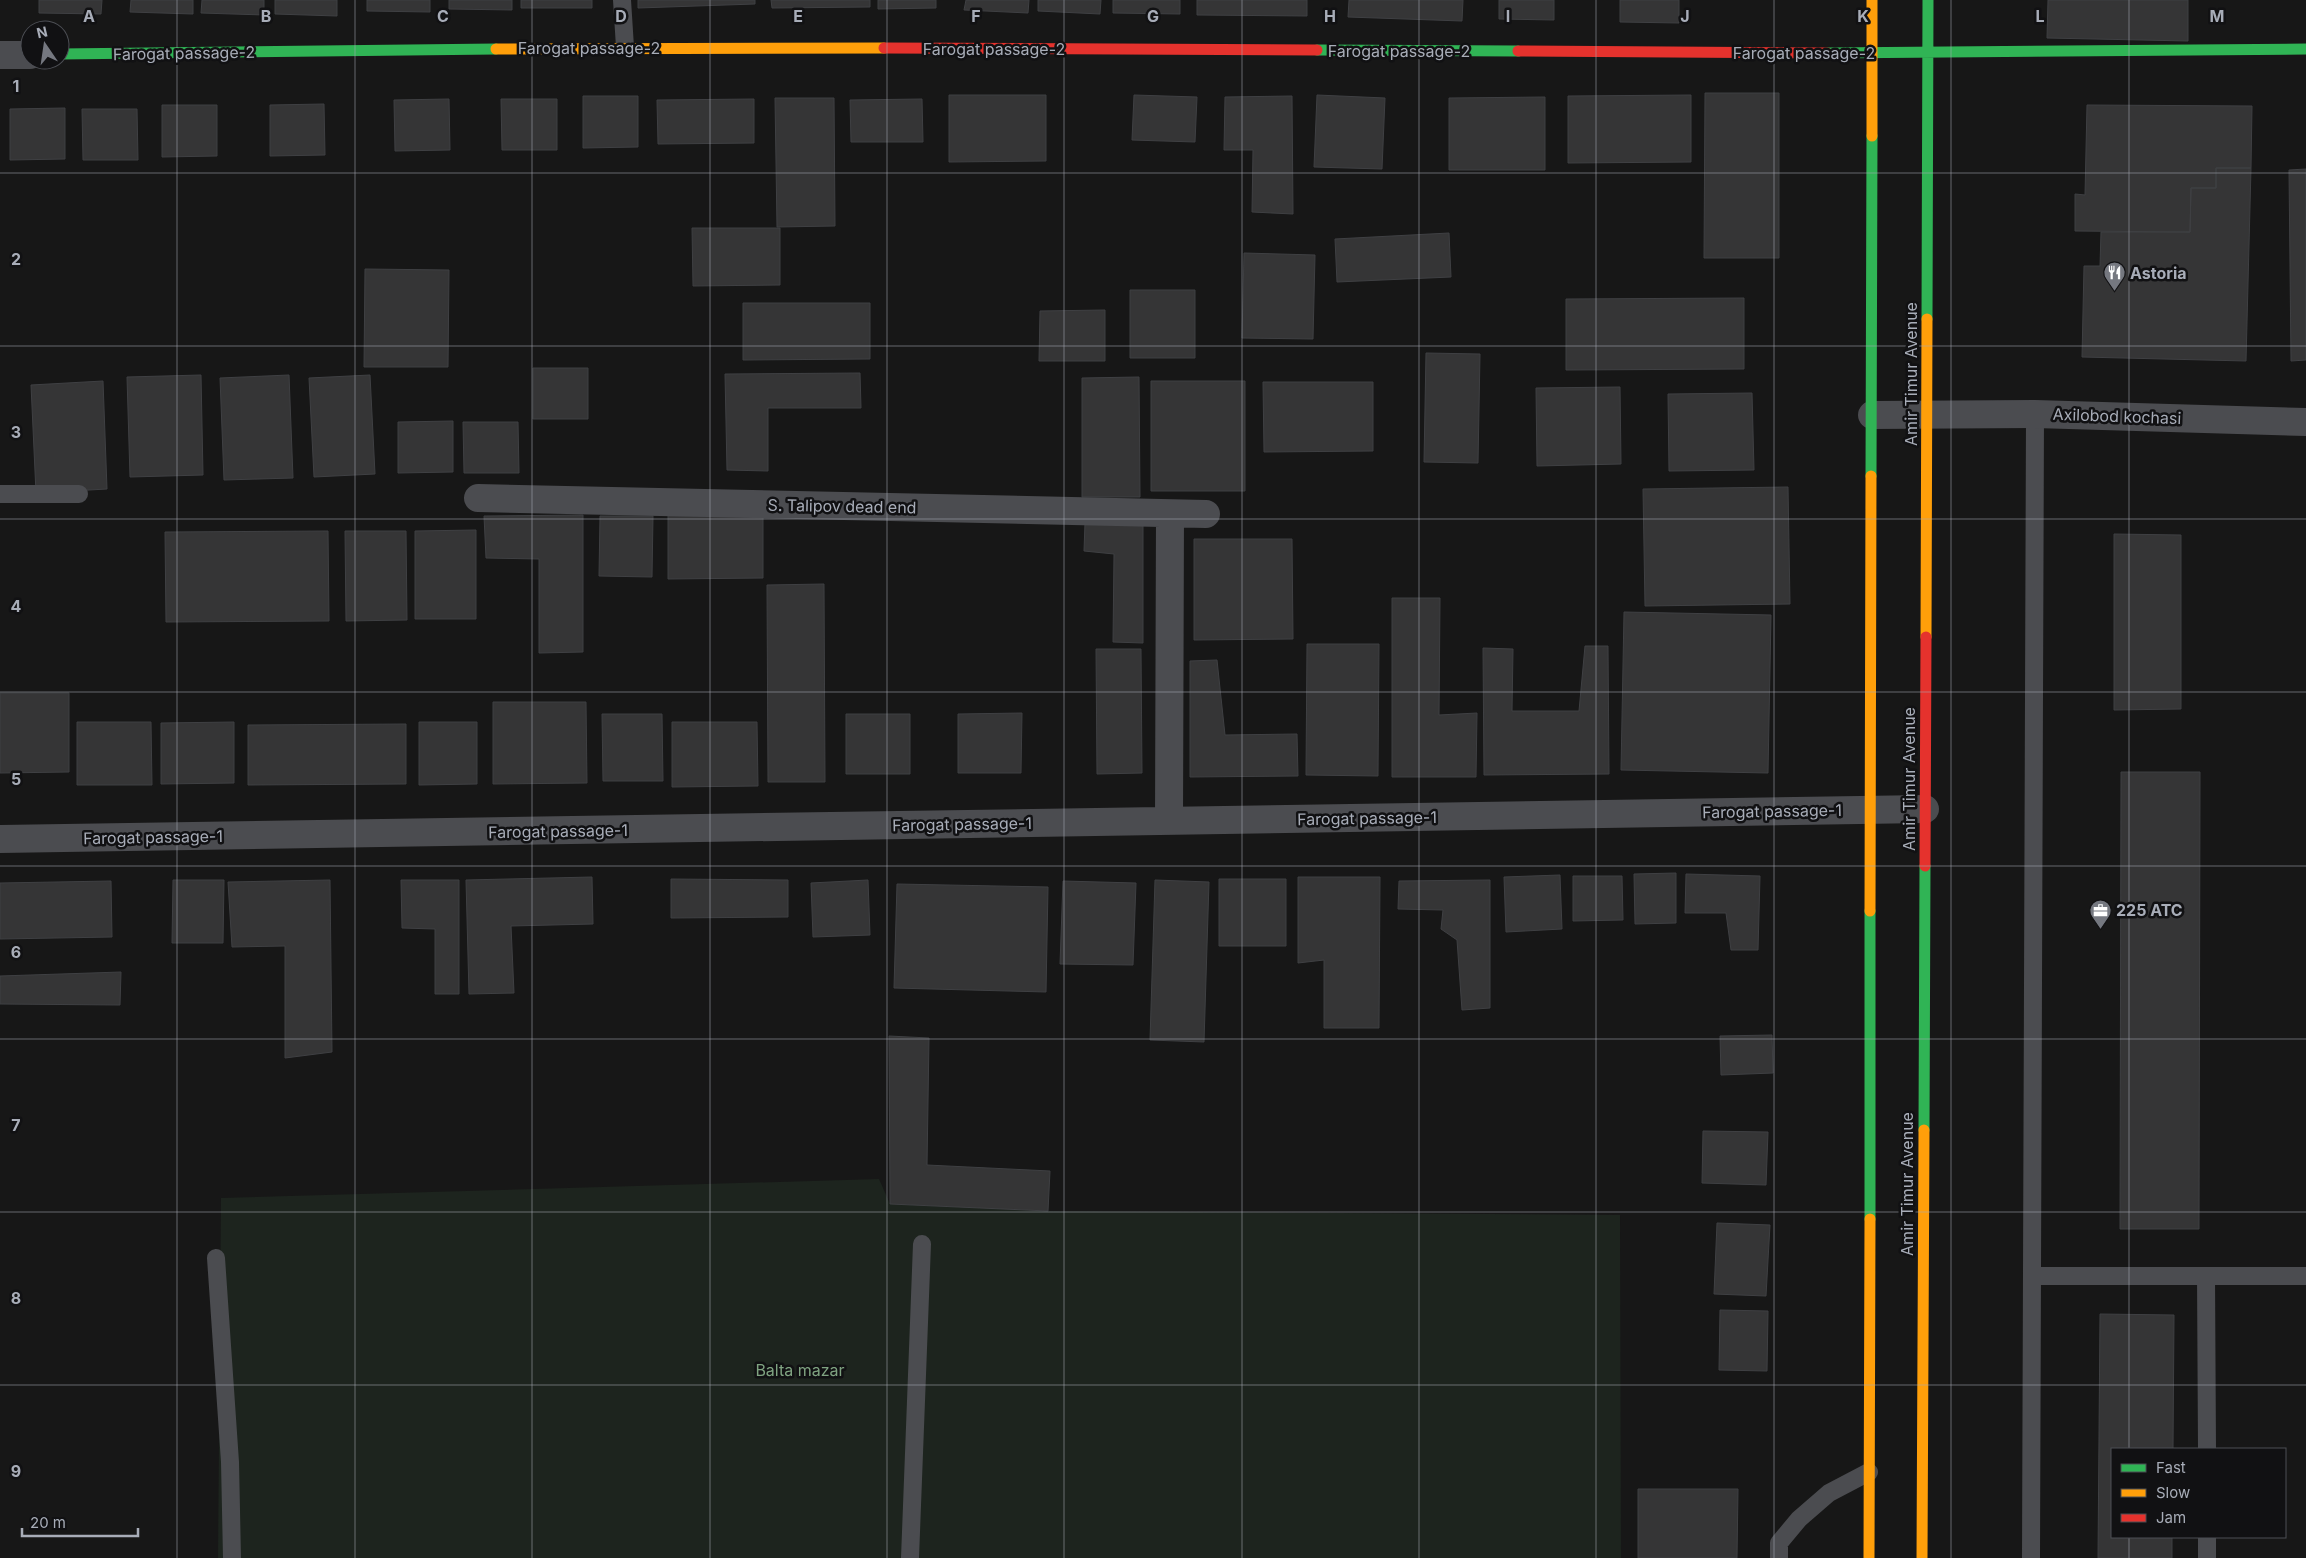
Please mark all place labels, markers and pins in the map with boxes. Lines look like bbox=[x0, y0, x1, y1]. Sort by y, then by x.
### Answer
restaurant icon: Astoria bbox=[2102, 261, 2126, 292]
place label: Astoria bbox=[2130, 263, 2187, 283]
office icon: 225 АТС bbox=[2088, 898, 2112, 929]
place label: 225 АТС bbox=[2116, 900, 2183, 920]

